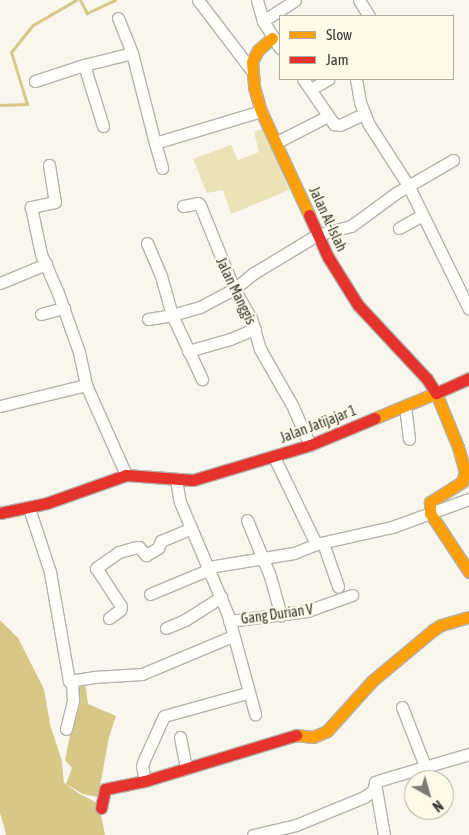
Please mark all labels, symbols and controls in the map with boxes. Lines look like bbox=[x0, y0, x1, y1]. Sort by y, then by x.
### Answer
legend bbox=[279, 15, 454, 80]
text: Slow bbox=[326, 26, 352, 43]
text: Jam bbox=[326, 51, 349, 68]
street label: Jalan Al-Islah bbox=[306, 184, 350, 254]
street label: Jalan Manggis bbox=[213, 255, 259, 327]
street label: Jalan Jatijajar 1 bbox=[278, 402, 358, 446]
street label: Gang Durian V bbox=[240, 601, 314, 627]
north arrow bbox=[404, 770, 454, 820]
text: N bbox=[429, 797, 446, 815]

